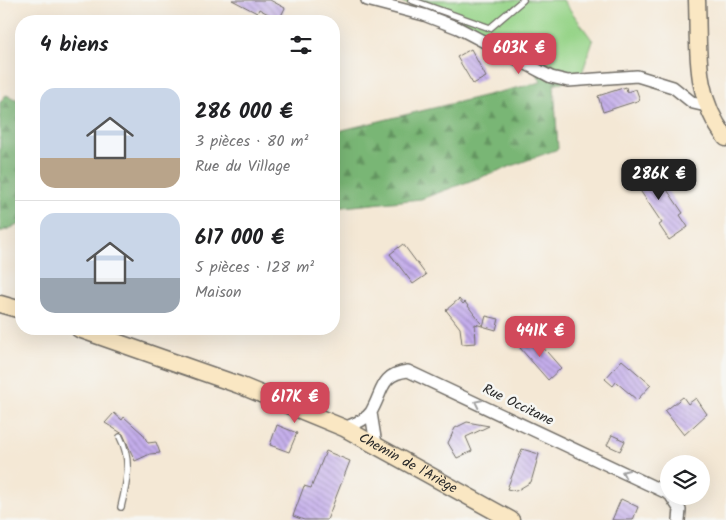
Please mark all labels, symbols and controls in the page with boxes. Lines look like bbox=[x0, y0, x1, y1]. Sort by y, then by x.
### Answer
text: 4 biens bbox=[40, 29, 109, 62]
icon: filters bbox=[287, 31, 315, 59]
pin: 603K € bbox=[478, 32, 560, 75]
text: 603K € bbox=[493, 36, 545, 61]
text: 286 000 € bbox=[195, 96, 293, 129]
icon: home bbox=[80, 108, 140, 168]
text: 3 pièces · 80 m² bbox=[195, 129, 309, 154]
text: Rue du Village bbox=[195, 154, 290, 179]
pin: 286K € bbox=[618, 158, 700, 201]
text: 286K € bbox=[632, 162, 686, 187]
text: 617 000 € bbox=[195, 222, 284, 255]
icon: home bbox=[80, 233, 140, 293]
text: 5 pièces · 128 m² bbox=[195, 255, 314, 280]
text: Maison bbox=[195, 280, 242, 305]
pin: 441K € bbox=[499, 316, 581, 358]
text: 441K € bbox=[516, 319, 564, 344]
street label: Rue Occitane bbox=[479, 378, 558, 432]
pin: 617K € bbox=[254, 382, 336, 424]
text: 617K € bbox=[272, 385, 319, 410]
one-way arrow bbox=[474, 399, 483, 409]
street label: Chemin de l'Ariège bbox=[355, 427, 462, 500]
map controls bbox=[660, 455, 710, 505]
button: layers bbox=[660, 455, 710, 505]
one-way arrow bbox=[621, 468, 630, 479]

